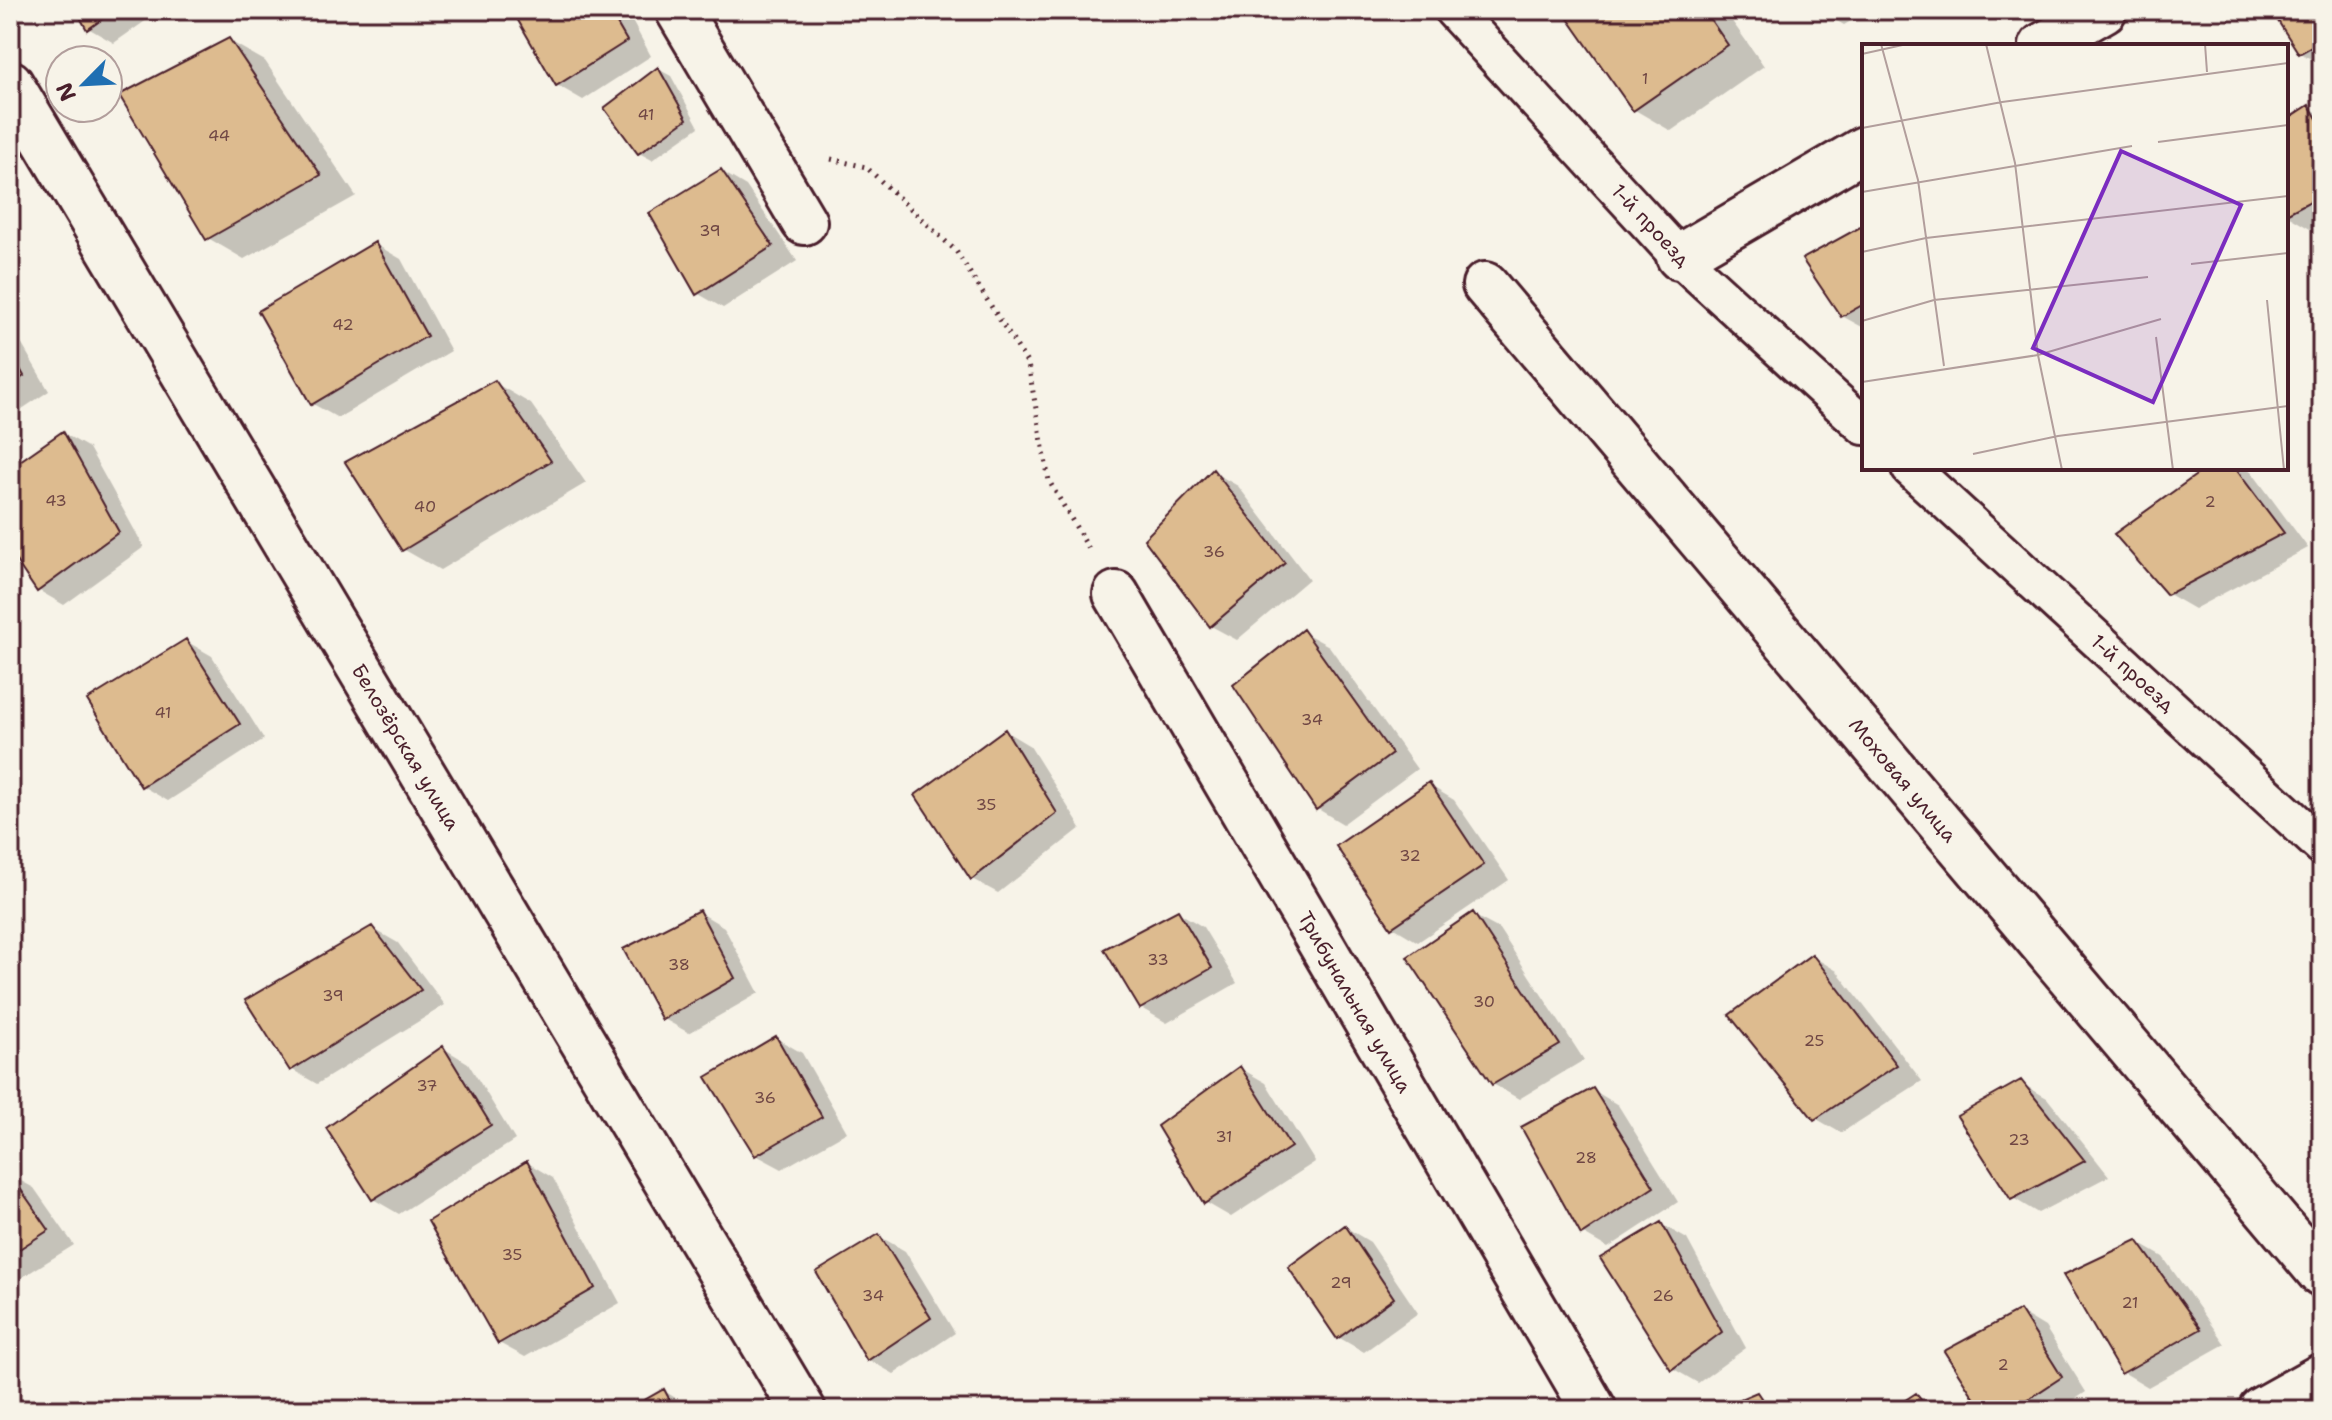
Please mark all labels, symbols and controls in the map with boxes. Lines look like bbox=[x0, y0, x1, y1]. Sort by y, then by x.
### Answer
north arrow bbox=[44, 44, 124, 124]
inset map bbox=[1862, 44, 2288, 470]
house number: 1 bbox=[1642, 68, 1648, 89]
text: N bbox=[49, 78, 83, 106]
house number: 41 bbox=[637, 104, 655, 125]
house number: 44 bbox=[208, 125, 230, 146]
street label: 1-й проезд bbox=[1606, 178, 1696, 272]
house number: 39 bbox=[699, 220, 721, 241]
house number: 42 bbox=[332, 314, 354, 335]
house number: 43 bbox=[45, 490, 67, 511]
house number: 2 bbox=[2204, 491, 2216, 512]
house number: 40 bbox=[414, 496, 436, 517]
house number: 36 bbox=[1203, 541, 1225, 562]
street label: 1-й проезд bbox=[2086, 628, 2181, 718]
street label: Белозёрская улица bbox=[346, 659, 466, 836]
house number: 41 bbox=[154, 702, 172, 723]
house number: 34 bbox=[1301, 709, 1323, 730]
street label: Моховая улица bbox=[1843, 712, 1963, 848]
house number: 35 bbox=[976, 794, 996, 815]
house number: 32 bbox=[1399, 845, 1421, 866]
street label: Трибунальная улица bbox=[1292, 906, 1418, 1098]
house number: 33 bbox=[1147, 949, 1169, 970]
house number: 38 bbox=[668, 954, 690, 975]
house number: 39 bbox=[322, 985, 344, 1006]
house number: 30 bbox=[1473, 991, 1495, 1012]
house number: 25 bbox=[1804, 1030, 1824, 1051]
house number: 37 bbox=[416, 1075, 438, 1096]
house number: 36 bbox=[754, 1087, 776, 1108]
house number: 31 bbox=[1215, 1126, 1233, 1147]
house number: 23 bbox=[2008, 1129, 2030, 1150]
house number: 28 bbox=[1575, 1147, 1597, 1168]
house number: 35 bbox=[502, 1244, 522, 1265]
house number: 29 bbox=[1330, 1272, 1352, 1293]
house number: 34 bbox=[862, 1285, 884, 1306]
house number: 26 bbox=[1652, 1285, 1674, 1306]
house number: 21 bbox=[2121, 1292, 2139, 1313]
house number: 2 bbox=[1997, 1354, 2009, 1375]

